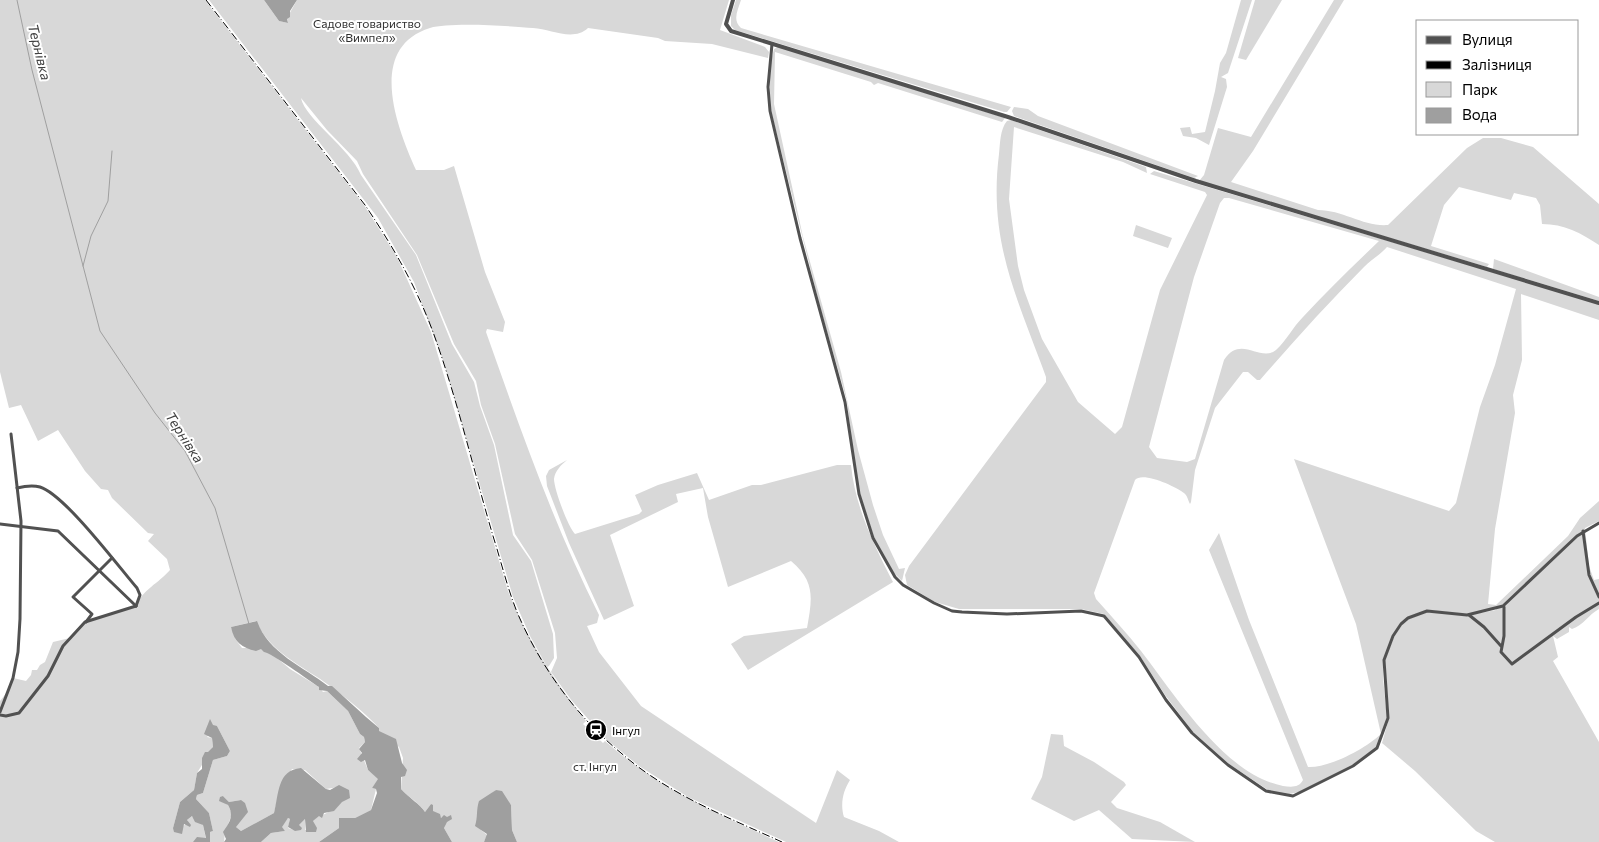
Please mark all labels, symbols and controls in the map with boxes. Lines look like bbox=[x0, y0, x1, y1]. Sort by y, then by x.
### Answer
park label: Садове товариство «Вимпел» bbox=[313, 16, 421, 44]
legend bbox=[1416, 20, 1579, 135]
water label: Тернівка bbox=[25, 22, 55, 82]
text: Вулиця bbox=[1462, 30, 1513, 48]
text: Залізниця bbox=[1462, 55, 1532, 73]
text: Парк bbox=[1462, 80, 1498, 98]
text: Вода bbox=[1462, 105, 1497, 123]
water label: Тернівка bbox=[162, 408, 208, 466]
station icon: Інгул bbox=[584, 718, 608, 742]
place label: Інгул bbox=[612, 723, 640, 737]
park label: ст. Інгул bbox=[573, 759, 617, 773]

